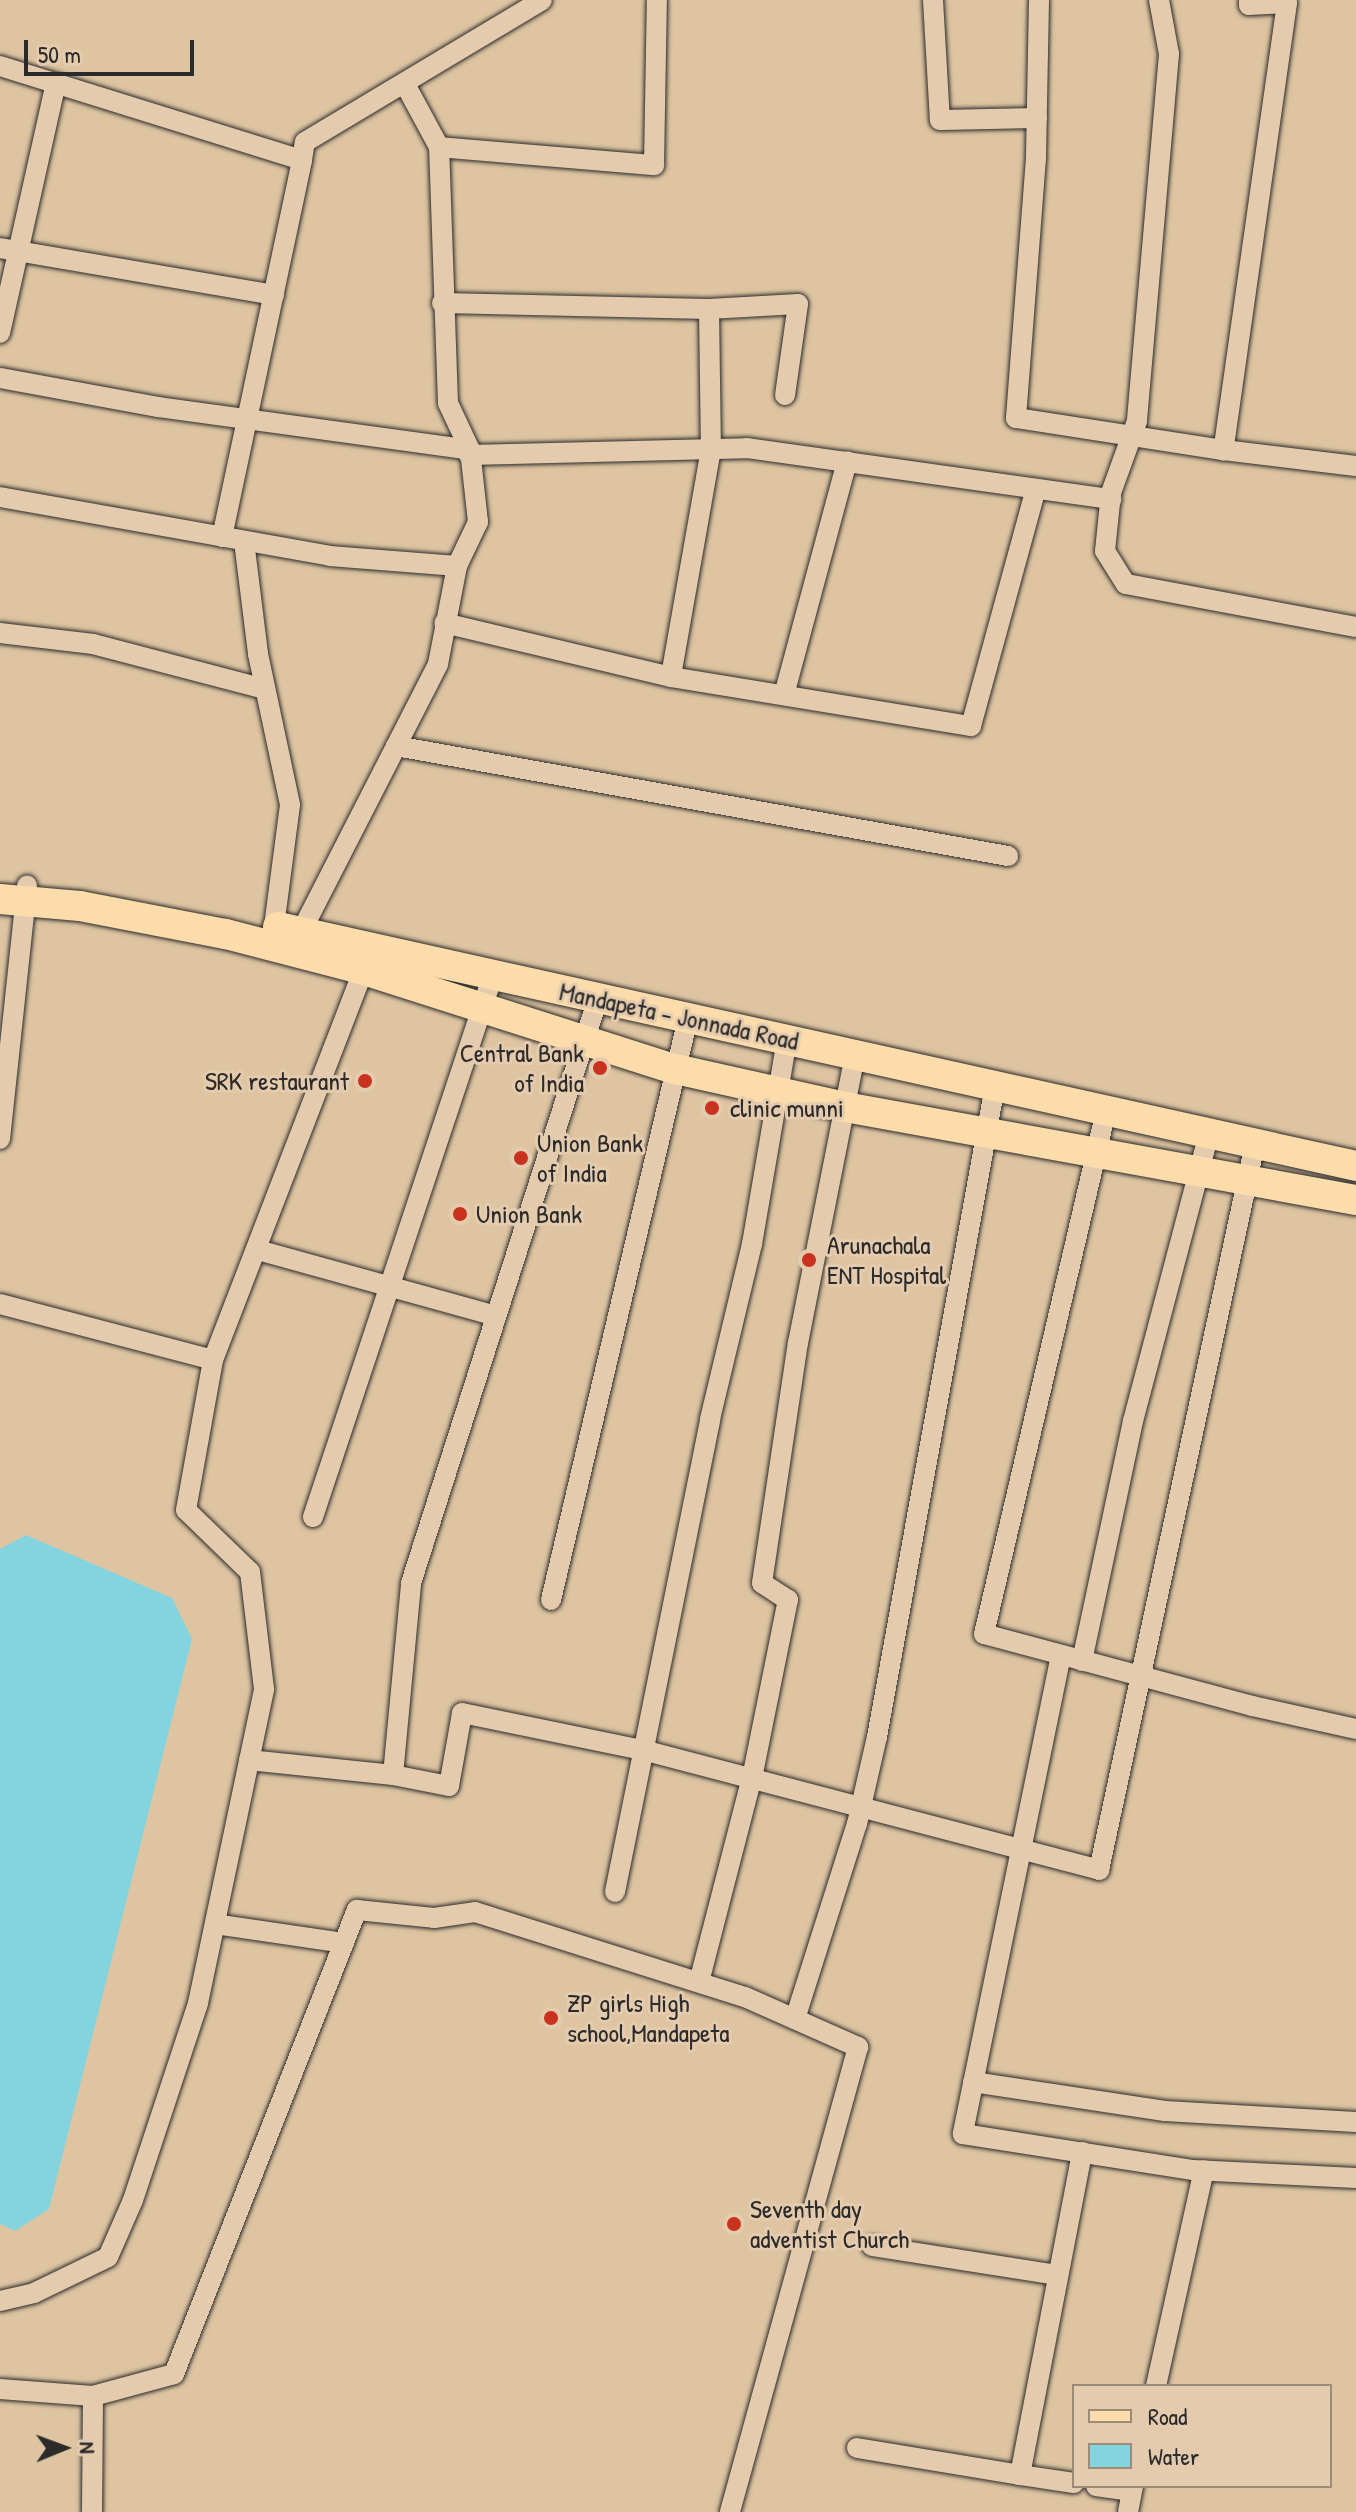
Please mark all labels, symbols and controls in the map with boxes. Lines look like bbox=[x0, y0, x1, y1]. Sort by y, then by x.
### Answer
scale bar bbox=[28, 24, 198, 74]
text: 50 m bbox=[38, 38, 81, 70]
street label: Mandapeta - Jonnada Road bbox=[557, 975, 801, 1057]
place label: Central Bank of India bbox=[460, 1037, 584, 1098]
marker: Central Bank of India bbox=[591, 1059, 609, 1077]
place label: SRK restaurant bbox=[205, 1065, 349, 1097]
marker: SRK restaurant bbox=[356, 1072, 374, 1090]
place label: clinic munni bbox=[730, 1092, 844, 1124]
marker: clinic munni bbox=[701, 1097, 723, 1119]
place label: Union Bank of India bbox=[537, 1127, 643, 1188]
marker: Union Bank of India bbox=[512, 1149, 530, 1167]
place label: Union Bank bbox=[476, 1198, 582, 1230]
marker: Union Bank bbox=[451, 1205, 469, 1223]
place label: Arunachala ENT Hospital bbox=[827, 1229, 946, 1290]
marker: Arunachala ENT Hospital bbox=[798, 1249, 820, 1271]
place label: ZP girls High school,Mandapeta bbox=[567, 1987, 729, 2048]
marker: ZP girls High school,Mandapeta bbox=[542, 2009, 560, 2027]
place label: Seventh day adventist Church bbox=[750, 2193, 909, 2254]
marker: Seventh day adventist Church bbox=[725, 2215, 743, 2233]
legend bbox=[1072, 2384, 1332, 2488]
text: Road bbox=[1148, 2400, 1187, 2432]
north arrow bbox=[24, 2408, 104, 2488]
text: Water bbox=[1148, 2440, 1199, 2472]
text: N bbox=[73, 2441, 103, 2454]

